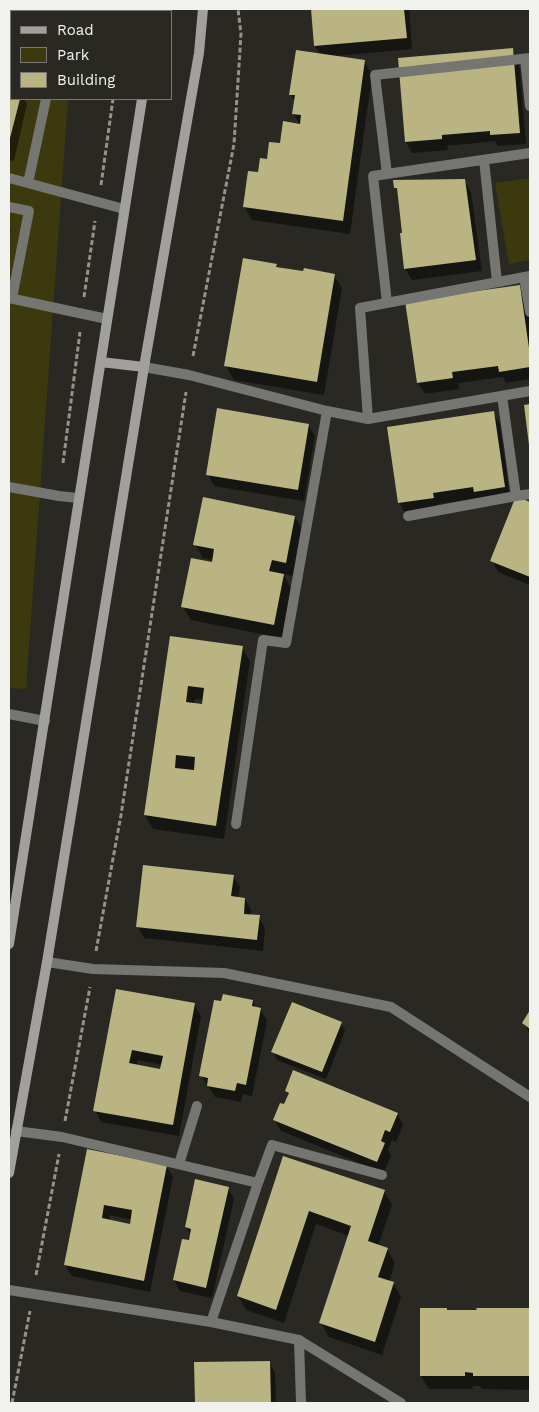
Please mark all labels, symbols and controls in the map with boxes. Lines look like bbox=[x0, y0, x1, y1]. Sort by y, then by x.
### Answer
legend bbox=[10, 10, 172, 100]
text: Road bbox=[57, 21, 94, 39]
text: Park bbox=[57, 46, 89, 64]
text: Building bbox=[57, 71, 115, 89]

